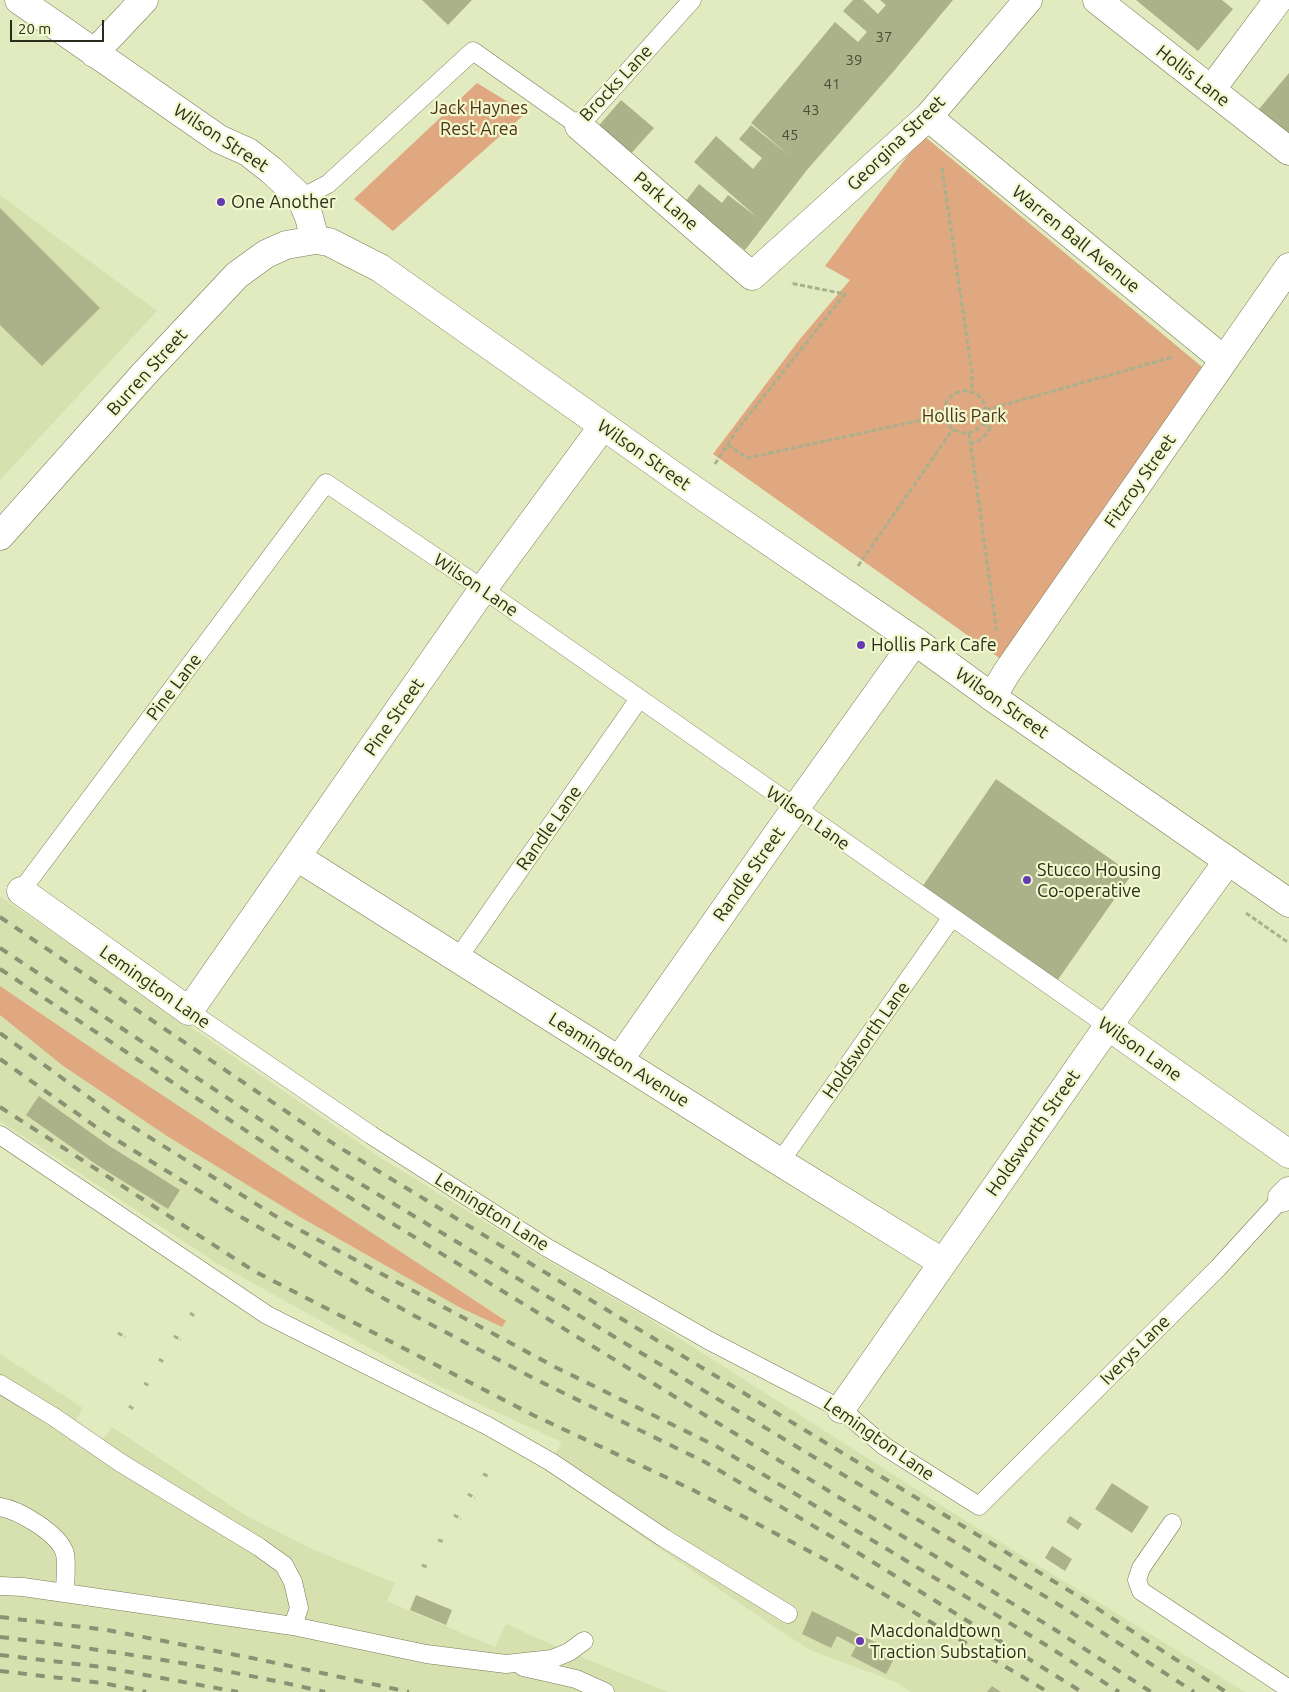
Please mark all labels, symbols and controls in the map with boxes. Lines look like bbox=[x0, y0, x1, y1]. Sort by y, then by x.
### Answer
scale bar bbox=[12, 10, 106, 42]
text: 20 m bbox=[18, 20, 51, 37]
house number: 37 bbox=[876, 28, 892, 46]
street label: Brocks Lane bbox=[575, 40, 657, 126]
street label: Hollis Lane bbox=[1152, 41, 1234, 111]
house number: 39 bbox=[846, 51, 862, 69]
house number: 41 bbox=[824, 75, 840, 93]
street label: Georgina Street bbox=[843, 91, 949, 195]
park label: Jack Haynes Rest Area bbox=[430, 97, 528, 140]
street label: Wilson Street bbox=[169, 99, 273, 177]
house number: 43 bbox=[803, 101, 819, 119]
house number: 45 bbox=[782, 126, 798, 144]
street label: Park Lane bbox=[629, 167, 703, 235]
street label: Warren Ball Avenue bbox=[1008, 181, 1144, 297]
place label: One Another bbox=[231, 191, 336, 213]
marker: One Another bbox=[215, 196, 227, 208]
street label: Burren Street bbox=[102, 324, 192, 420]
park label: Hollis Park bbox=[922, 405, 1006, 427]
street label: Wilson Street bbox=[593, 415, 695, 495]
street label: Fitzroy Street bbox=[1100, 430, 1180, 532]
street label: Wilson Lane bbox=[430, 549, 522, 621]
place label: Hollis Park Cafe bbox=[871, 634, 997, 656]
marker: Hollis Park Cafe bbox=[855, 639, 867, 651]
street label: Pine Lane bbox=[142, 649, 206, 725]
street label: Wilson Street bbox=[951, 663, 1053, 743]
street label: Pine Street bbox=[359, 674, 429, 760]
street label: Randle Lane bbox=[512, 781, 586, 875]
street label: Wilson Lane bbox=[762, 781, 854, 855]
street label: Randle Street bbox=[709, 823, 789, 925]
place label: Stucco Housing Co-operative bbox=[1037, 859, 1161, 902]
marker: Stucco Housing Co-operative bbox=[1021, 874, 1033, 886]
street label: Lemington Lane bbox=[95, 941, 215, 1033]
street label: Holdsworth Lane bbox=[818, 977, 914, 1103]
street label: Leamington Avenue bbox=[545, 1008, 693, 1112]
street label: Wilson Lane bbox=[1094, 1012, 1186, 1086]
street label: Holdsworth Street bbox=[981, 1066, 1085, 1200]
street label: Lemington Lane bbox=[431, 1168, 553, 1256]
street label: Iverys Lane bbox=[1096, 1311, 1174, 1389]
street label: Lemington Lane bbox=[819, 1393, 939, 1485]
place label: Macdonaldtown Traction Substation bbox=[870, 1620, 1027, 1662]
marker: Macdonaldtown Traction Substation bbox=[854, 1635, 866, 1647]

